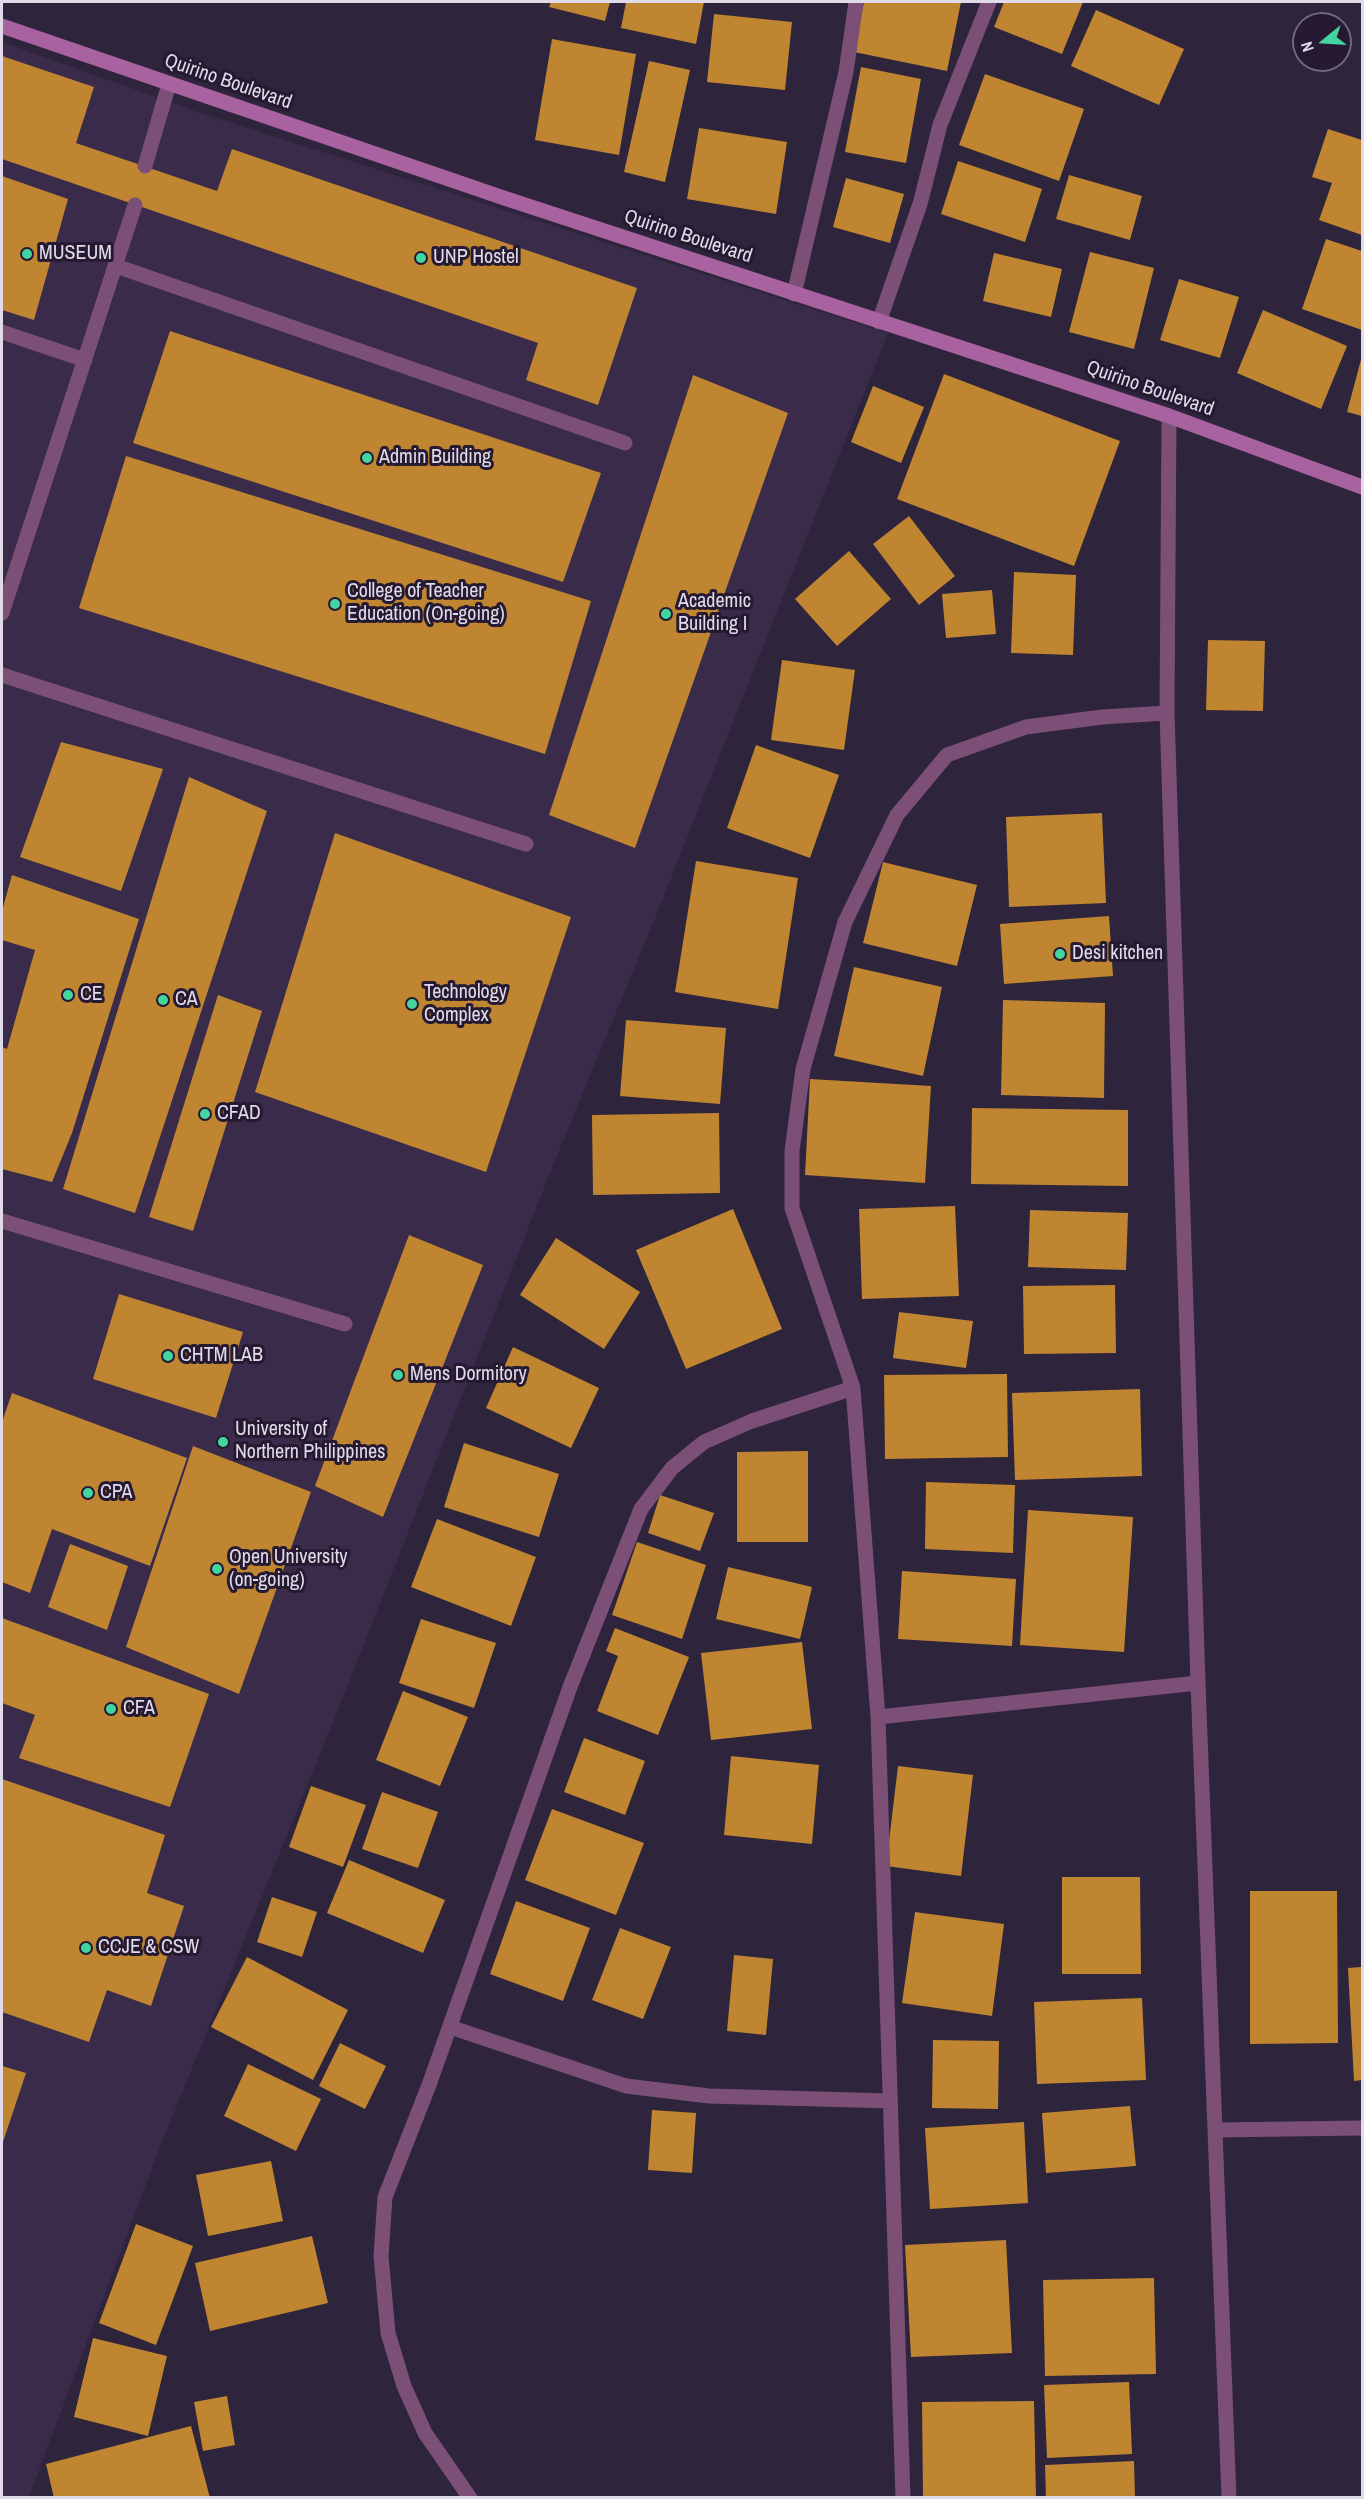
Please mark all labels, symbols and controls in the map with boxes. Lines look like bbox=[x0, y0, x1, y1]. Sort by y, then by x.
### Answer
north arrow bbox=[1292, 12, 1352, 72]
text: N bbox=[1295, 39, 1319, 55]
street label: Quirino Boulevard bbox=[161, 49, 295, 115]
street label: Quirino Boulevard bbox=[621, 205, 755, 269]
place label: MUSEUM bbox=[39, 242, 112, 266]
place label: UNP Hostel bbox=[433, 246, 519, 270]
marker: MUSEUM bbox=[20, 247, 34, 261]
marker: UNP Hostel bbox=[414, 251, 428, 265]
street label: Quirino Boulevard bbox=[1083, 356, 1217, 422]
place label: Admin Building bbox=[379, 446, 491, 470]
marker: Admin Building bbox=[360, 451, 374, 465]
place label: College of Teacher Education (On-going) bbox=[347, 580, 505, 627]
place label: Academic Building I bbox=[678, 590, 751, 637]
marker: College of Teacher Education (On-going) bbox=[328, 597, 342, 611]
marker: Academic Building I bbox=[659, 607, 673, 621]
place label: Desi kitchen bbox=[1072, 942, 1163, 966]
marker: Desi kitchen bbox=[1053, 947, 1067, 961]
place label: Technology Complex bbox=[424, 981, 507, 1028]
place label: CE bbox=[80, 983, 103, 1007]
marker: CE bbox=[61, 988, 75, 1002]
place label: CA bbox=[175, 988, 198, 1012]
marker: CA bbox=[156, 993, 170, 1007]
marker: Technology Complex bbox=[405, 997, 419, 1011]
place label: CFAD bbox=[217, 1102, 261, 1126]
marker: CFAD bbox=[198, 1107, 212, 1121]
place label: CHTM LAB bbox=[180, 1344, 263, 1368]
marker: CHTM LAB bbox=[161, 1349, 175, 1363]
place label: Mens Dormitory bbox=[410, 1363, 527, 1387]
marker: Mens Dormitory bbox=[391, 1368, 405, 1382]
place label: University of Northern Philippines bbox=[235, 1418, 385, 1465]
marker: University of Northern Philippines bbox=[216, 1435, 230, 1449]
place label: CPA bbox=[100, 1481, 133, 1505]
marker: CPA bbox=[81, 1486, 95, 1500]
place label: Open University (on-going) bbox=[229, 1546, 347, 1593]
marker: Open University (on-going) bbox=[210, 1562, 224, 1576]
place label: CFA bbox=[123, 1697, 155, 1721]
marker: CFA bbox=[104, 1702, 118, 1716]
place label: CCJE & CSW bbox=[98, 1936, 199, 1960]
marker: CCJE & CSW bbox=[79, 1941, 93, 1955]

